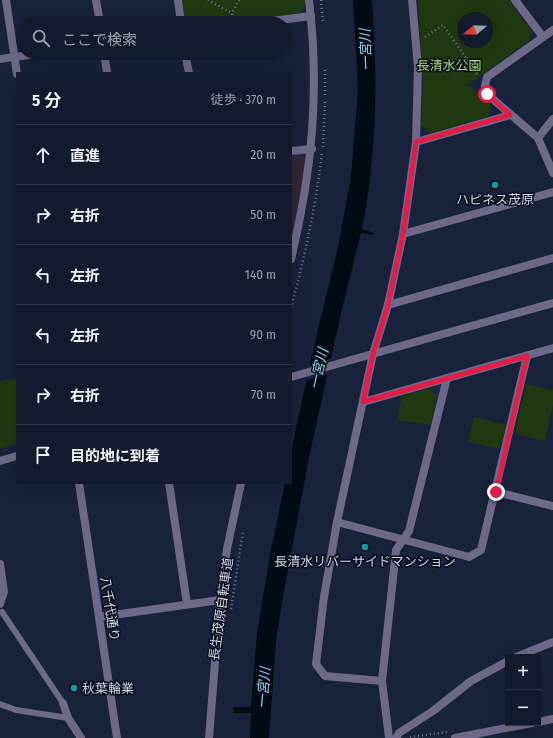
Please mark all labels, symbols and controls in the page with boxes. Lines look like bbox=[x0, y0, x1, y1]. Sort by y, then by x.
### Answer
north arrow bbox=[457, 12, 493, 48]
search box bbox=[16, 16, 292, 60]
icon: search bbox=[30, 27, 52, 49]
water label: 一宮川 bbox=[357, 27, 375, 71]
text: ここで検索 bbox=[62, 31, 137, 49]
park label: 長清水公園 bbox=[416, 58, 482, 73]
route start bbox=[478, 85, 496, 103]
text: 5 分 bbox=[32, 90, 61, 111]
text: 徒歩 · 370 m bbox=[210, 92, 276, 107]
icon: ahead bbox=[32, 144, 54, 166]
text: 直進 bbox=[70, 147, 100, 165]
text: 20 m bbox=[250, 147, 276, 162]
marker: ハピネス茂原 bbox=[490, 180, 500, 190]
place label: ハピネス茂原 bbox=[456, 192, 534, 207]
icon: right bbox=[32, 204, 54, 226]
text: 右折 bbox=[70, 207, 100, 225]
text: 50 m bbox=[250, 207, 276, 222]
icon: left bbox=[32, 264, 54, 286]
text: 左折 bbox=[70, 267, 100, 285]
text: 140 m bbox=[245, 267, 276, 282]
icon: left bbox=[32, 324, 54, 346]
text: 左折 bbox=[70, 327, 100, 345]
text: 90 m bbox=[250, 327, 276, 342]
water label: 一宮川 bbox=[306, 345, 332, 391]
icon: right bbox=[32, 384, 54, 406]
text: 右折 bbox=[70, 387, 100, 405]
text: 70 m bbox=[251, 387, 276, 402]
icon: arrive bbox=[32, 444, 54, 466]
text: 目的地に到着 bbox=[70, 447, 160, 465]
route end bbox=[487, 483, 505, 501]
marker: 長清水リバーサイドマンション bbox=[360, 542, 370, 552]
place label: 長清水リバーサイドマンション bbox=[274, 554, 456, 569]
street label: 長生茂原自転車道 bbox=[206, 556, 236, 662]
street label: 八千代通り bbox=[98, 576, 122, 642]
map controls bbox=[505, 654, 541, 726]
button: + bbox=[505, 654, 541, 690]
water label: 一宮川 bbox=[254, 664, 274, 710]
place label: 秋葉輪業 bbox=[82, 681, 134, 696]
marker: 秋葉輪業 bbox=[69, 683, 79, 693]
button: − bbox=[505, 690, 541, 726]

